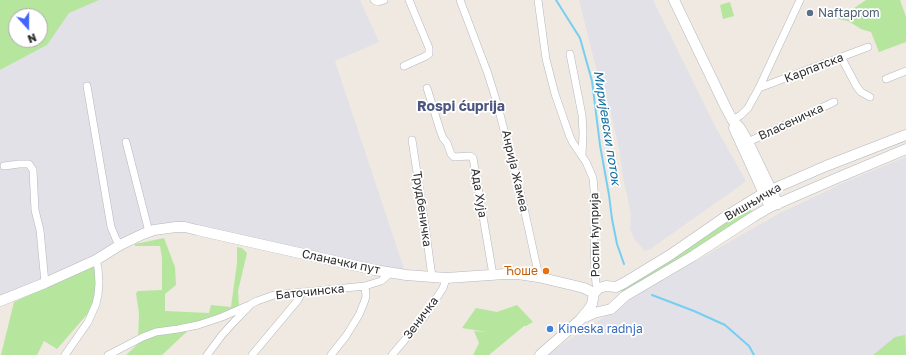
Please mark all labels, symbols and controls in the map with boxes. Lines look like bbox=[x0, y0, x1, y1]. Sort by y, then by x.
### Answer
place label: Naftaprom bbox=[818, 6, 880, 20]
north arrow bbox=[8, 8, 48, 48]
marker: Naftaprom bbox=[805, 8, 815, 18]
text: N bbox=[26, 31, 38, 46]
street label: Карпатска bbox=[782, 50, 846, 86]
water label: Миријевски поток bbox=[590, 69, 624, 187]
district label: Rospi ćuprija bbox=[417, 99, 505, 115]
street label: Власеничка bbox=[756, 101, 826, 143]
street label: Анрија Жамеа bbox=[499, 129, 531, 213]
street label: Ада Хуја bbox=[468, 167, 490, 219]
street label: Трудбеничка bbox=[410, 170, 434, 248]
street label: Вишњичка bbox=[722, 180, 784, 224]
street label: Роспи ћуприја bbox=[587, 192, 603, 278]
street label: Сланачки пут bbox=[301, 247, 381, 277]
place label: Ћоше bbox=[504, 264, 538, 278]
marker: Ћоше bbox=[541, 266, 551, 276]
street label: Баточинска bbox=[275, 281, 345, 303]
street label: Зеничка bbox=[400, 294, 442, 342]
place label: Kineska radnja bbox=[558, 322, 643, 336]
marker: Kineska radnja bbox=[545, 324, 555, 334]

